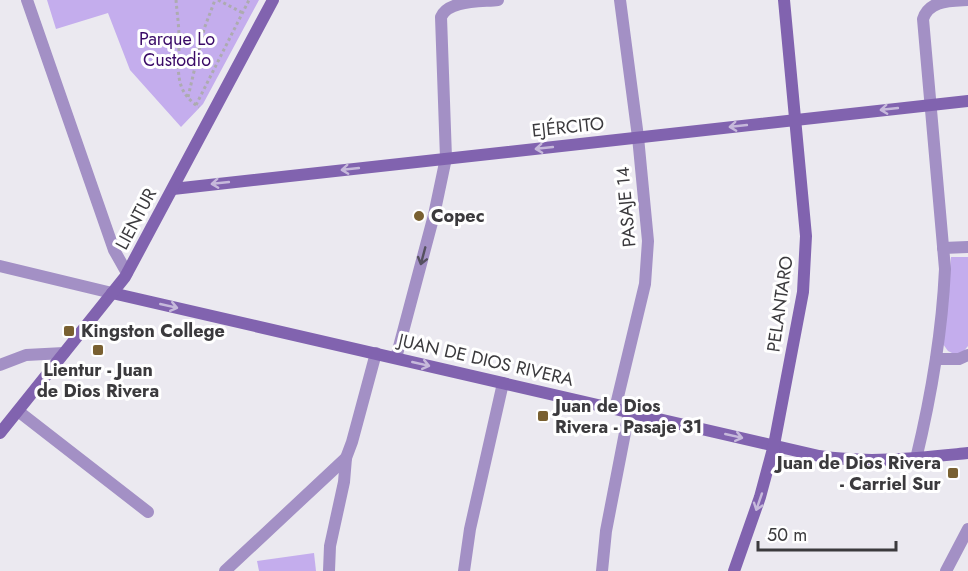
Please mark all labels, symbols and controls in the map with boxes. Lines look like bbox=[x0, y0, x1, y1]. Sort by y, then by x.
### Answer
park label: Parque Lo Custodio bbox=[139, 26, 215, 73]
one-way arrow bbox=[880, 104, 899, 115]
street label: EJÉRCITO bbox=[531, 110, 605, 144]
one-way arrow bbox=[728, 121, 748, 132]
one-way arrow bbox=[535, 142, 554, 153]
one-way arrow bbox=[341, 164, 361, 175]
street label: PASAJE 14 bbox=[610, 166, 642, 248]
one-way arrow bbox=[211, 178, 231, 189]
street label: LIENTUR bbox=[109, 184, 163, 254]
place label: Copec bbox=[431, 203, 485, 229]
marker: Copec bbox=[412, 209, 426, 223]
one-way arrow bbox=[417, 246, 429, 265]
street label: PELANTARO bbox=[760, 254, 800, 354]
one-way arrow bbox=[160, 300, 179, 312]
place label: Kingston College bbox=[81, 318, 225, 344]
marker: Kingston College bbox=[62, 324, 76, 338]
street label: JUAN DE DIOS RIVERA bbox=[394, 327, 576, 393]
marker: Lientur - Juan de Dios Rivera bbox=[91, 343, 105, 357]
place label: Lientur - Juan de Dios Rivera bbox=[37, 357, 159, 404]
one-way arrow bbox=[411, 358, 430, 370]
place label: Juan de Dios Rivera - Pasaje 31 bbox=[552, 393, 702, 440]
marker: Juan de Dios Rivera - Pasaje 31 bbox=[536, 409, 550, 423]
one-way arrow bbox=[723, 431, 743, 442]
place label: Juan de Dios Rivera - Carriel Sur bbox=[774, 450, 942, 497]
marker: Juan de Dios Rivera - Carriel Sur bbox=[946, 466, 960, 480]
one-way arrow bbox=[752, 492, 763, 511]
scale bar bbox=[758, 514, 896, 552]
text: 50 m bbox=[767, 522, 807, 548]

